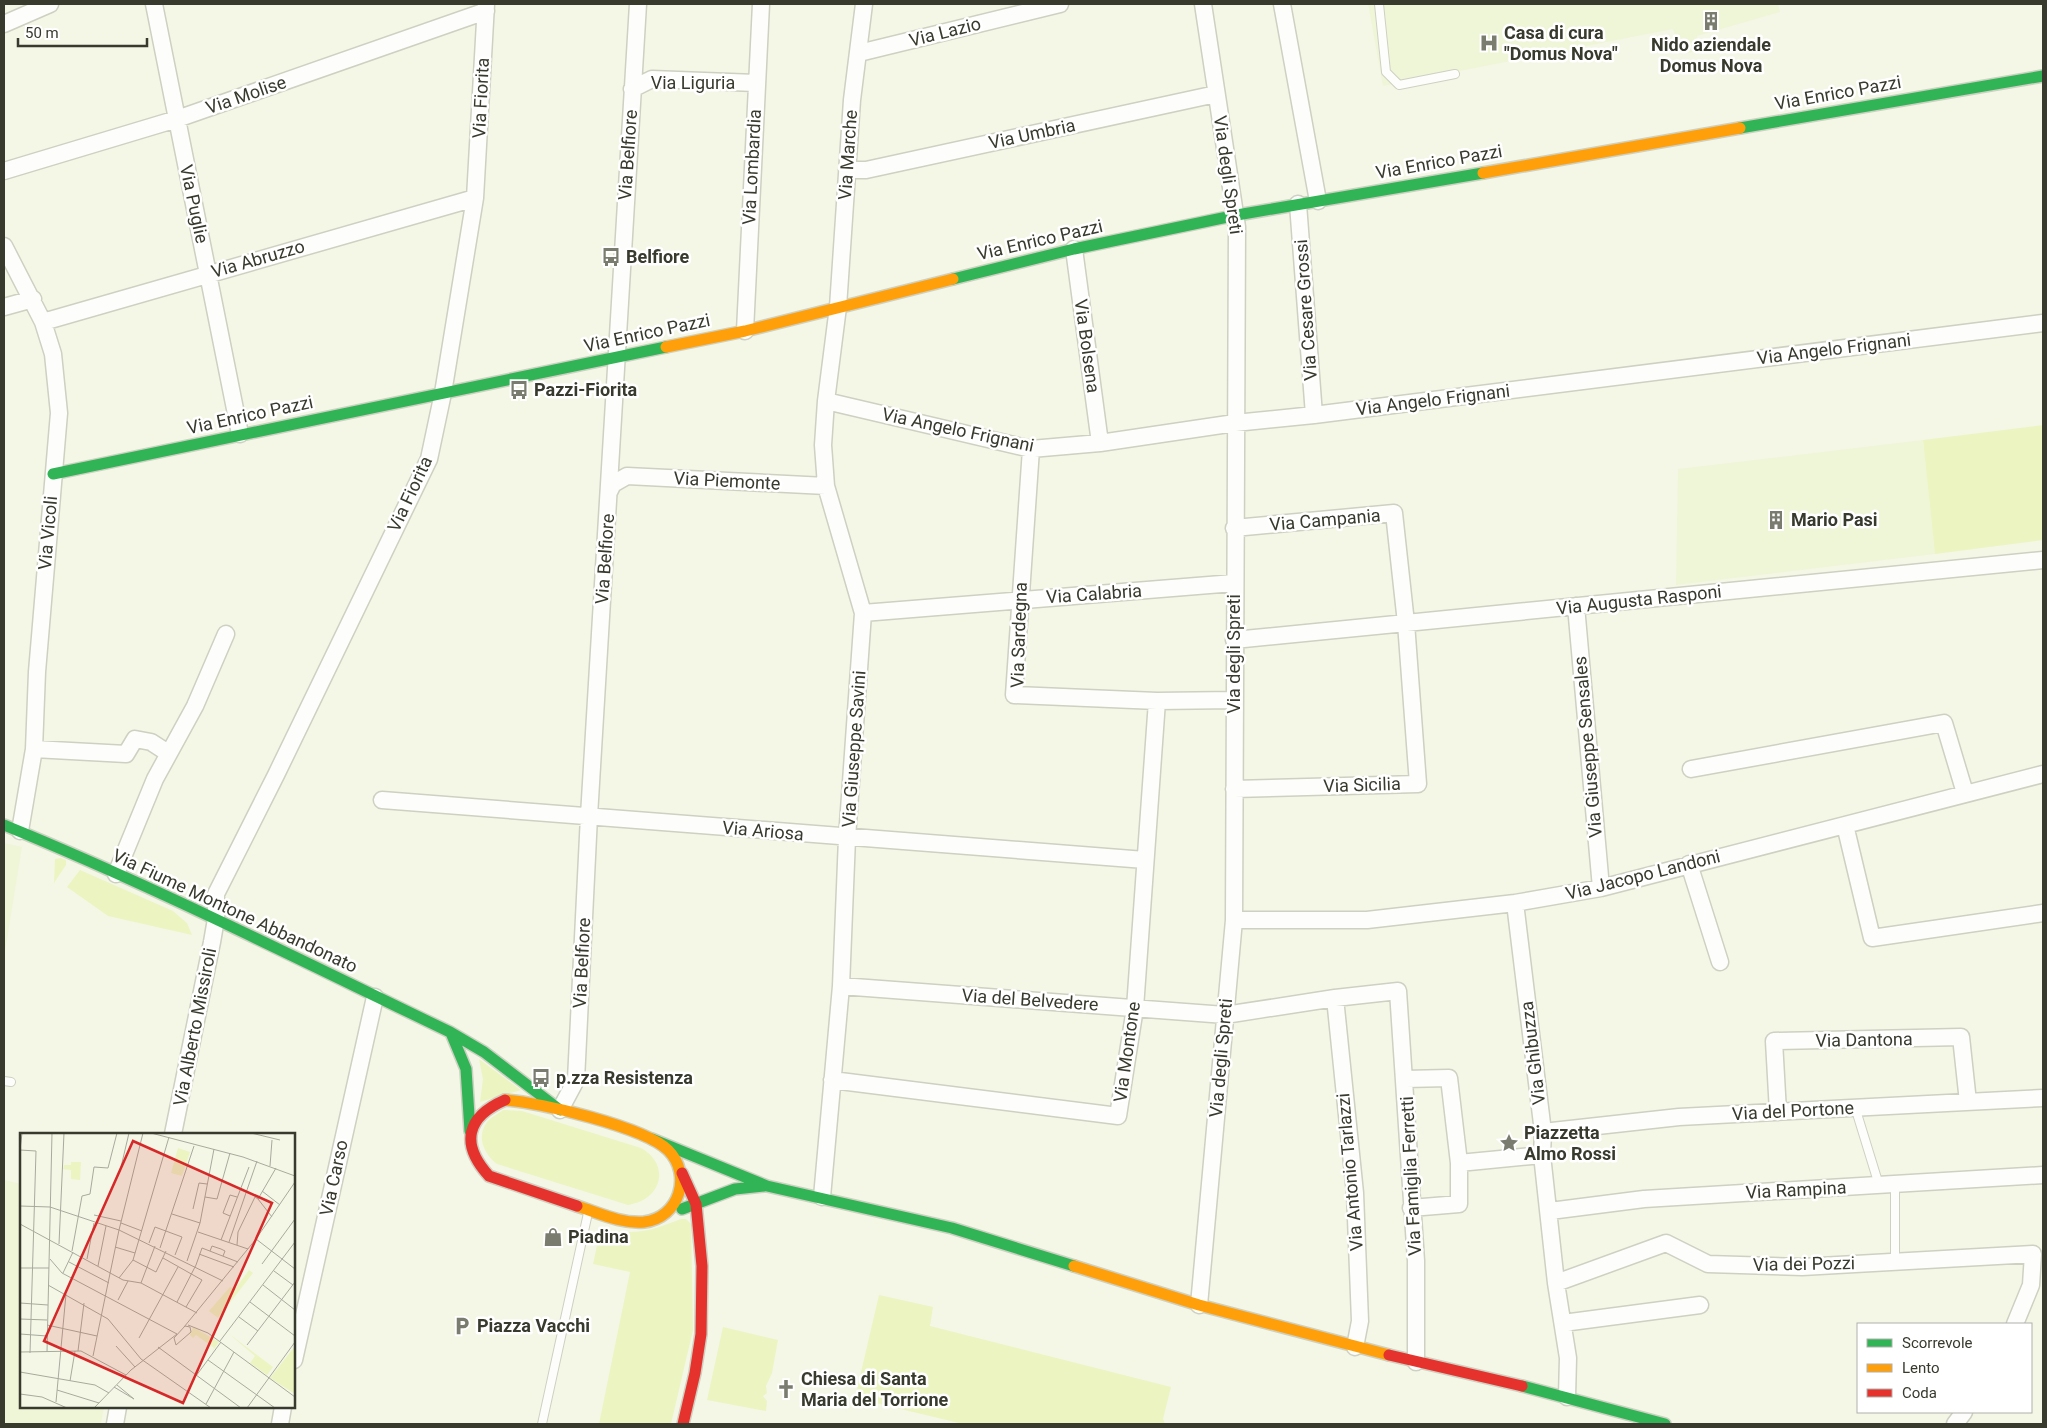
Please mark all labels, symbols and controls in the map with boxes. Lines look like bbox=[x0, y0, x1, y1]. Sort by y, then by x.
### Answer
building icon: Nido aziendale Domus Nova bbox=[1700, 10, 1722, 32]
street label: Via Lazio bbox=[907, 12, 983, 51]
scale bar bbox=[18, 15, 146, 47]
place label: Casa di cura "Domus Nova" bbox=[1504, 22, 1618, 64]
text: 50 m bbox=[25, 24, 59, 42]
hospital icon: Casa di cura "Domus Nova" bbox=[1478, 32, 1500, 54]
place label: Nido aziendale Domus Nova bbox=[1651, 34, 1771, 76]
street label: Via Fiorita bbox=[468, 57, 493, 139]
street label: Via Molise bbox=[203, 71, 289, 118]
street label: Via Enrico Pazzi bbox=[1773, 71, 1903, 114]
street label: Via Liguria bbox=[651, 72, 735, 93]
street label: Via Belfiore bbox=[614, 109, 641, 201]
street label: Via Lombardia bbox=[738, 109, 765, 225]
street label: Via Marche bbox=[834, 109, 861, 201]
street label: Via Umbria bbox=[987, 114, 1077, 153]
street label: Via degli Spreti bbox=[1210, 114, 1247, 236]
street label: Via Enrico Pazzi bbox=[1374, 140, 1504, 183]
street label: Via Puglie bbox=[176, 163, 213, 245]
street label: Via Enrico Pazzi bbox=[975, 215, 1105, 264]
street label: Via Abruzzo bbox=[209, 235, 307, 282]
street label: Via Cesare Grossi bbox=[1290, 239, 1321, 381]
bus stop icon: Belfiore bbox=[600, 246, 622, 268]
place label: Belfiore bbox=[626, 246, 690, 267]
street label: Via Bolsena bbox=[1071, 298, 1104, 394]
street label: Via Enrico Pazzi bbox=[582, 309, 712, 356]
street label: Via Angelo Frignani bbox=[1756, 329, 1912, 368]
bus stop icon: Pazzi-Fiorita bbox=[508, 379, 530, 401]
place label: Pazzi-Fiorita bbox=[534, 379, 638, 400]
street label: Via Angelo Frignani bbox=[1355, 380, 1511, 419]
street label: Via Enrico Pazzi bbox=[185, 391, 315, 438]
street label: Via Angelo Frignani bbox=[880, 403, 1036, 456]
street label: Via Fiorita bbox=[383, 453, 436, 535]
street label: Via Piemonte bbox=[673, 467, 781, 494]
street label: Via Vicoli bbox=[34, 495, 61, 571]
street label: Via Campania bbox=[1269, 504, 1381, 535]
building icon: Mario Pasi bbox=[1765, 509, 1787, 531]
place label: Mario Pasi bbox=[1791, 509, 1878, 530]
street label: Via Belfiore bbox=[591, 513, 618, 605]
street label: Via Calabria bbox=[1045, 580, 1143, 607]
street label: Via Augusta Rasponi bbox=[1555, 580, 1723, 619]
street label: Via Sardegna bbox=[1006, 582, 1031, 688]
street label: Via degli Spreti bbox=[1223, 594, 1244, 714]
street label: Via Giuseppe Sensales bbox=[1569, 655, 1606, 839]
street label: Via Giuseppe Savini bbox=[838, 670, 869, 828]
street label: Via Sicilia bbox=[1323, 773, 1401, 796]
street label: Via Ariosa bbox=[721, 816, 805, 845]
street label: Via Fiume Montone Abbandonato bbox=[109, 844, 361, 977]
street label: Via Jacopo Landoni bbox=[1563, 845, 1722, 904]
street label: Via Belfiore bbox=[569, 917, 594, 1009]
street label: Via Alberto Missiroli bbox=[169, 946, 220, 1108]
street label: Via del Belvedere bbox=[961, 984, 1099, 1015]
street label: Via degli Spreti bbox=[1205, 997, 1236, 1118]
street label: Via Montone bbox=[1109, 1000, 1144, 1104]
street label: Via Ghibuzza bbox=[1516, 1000, 1549, 1106]
street label: Via Dantona bbox=[1815, 1028, 1913, 1051]
bus stop icon: p.zza Resistenza bbox=[530, 1067, 552, 1089]
place label: p.zza Resistenza bbox=[556, 1067, 693, 1088]
street label: Via Antonio Tarlazzi bbox=[1332, 1092, 1367, 1252]
street label: Via Famiglia Ferretti bbox=[1396, 1096, 1425, 1256]
street label: Via del Portone bbox=[1731, 1097, 1855, 1124]
place label: Piazzetta Almo Rossi bbox=[1524, 1122, 1616, 1164]
place icon: Piazzetta Almo Rossi bbox=[1498, 1132, 1520, 1154]
inset map bbox=[20, 1133, 295, 1408]
street label: Via Carso bbox=[315, 1138, 352, 1218]
street label: Via Rampina bbox=[1745, 1176, 1847, 1203]
shop icon: Piadina bbox=[542, 1226, 564, 1248]
place label: Piadina bbox=[568, 1226, 629, 1247]
street label: Via dei Pozzi bbox=[1753, 1252, 1855, 1275]
parking icon: Piazza Vacchi bbox=[451, 1315, 473, 1337]
place label: Piazza Vacchi bbox=[477, 1315, 590, 1336]
legend bbox=[1857, 1323, 2032, 1413]
text: Scorrevole bbox=[1902, 1334, 1973, 1352]
text: Lento bbox=[1902, 1359, 1940, 1377]
place label: Chiesa di Santa Maria del Torrione bbox=[801, 1368, 948, 1410]
church icon: Chiesa di Santa Maria del Torrione bbox=[775, 1378, 797, 1400]
text: Coda bbox=[1902, 1384, 1937, 1402]

